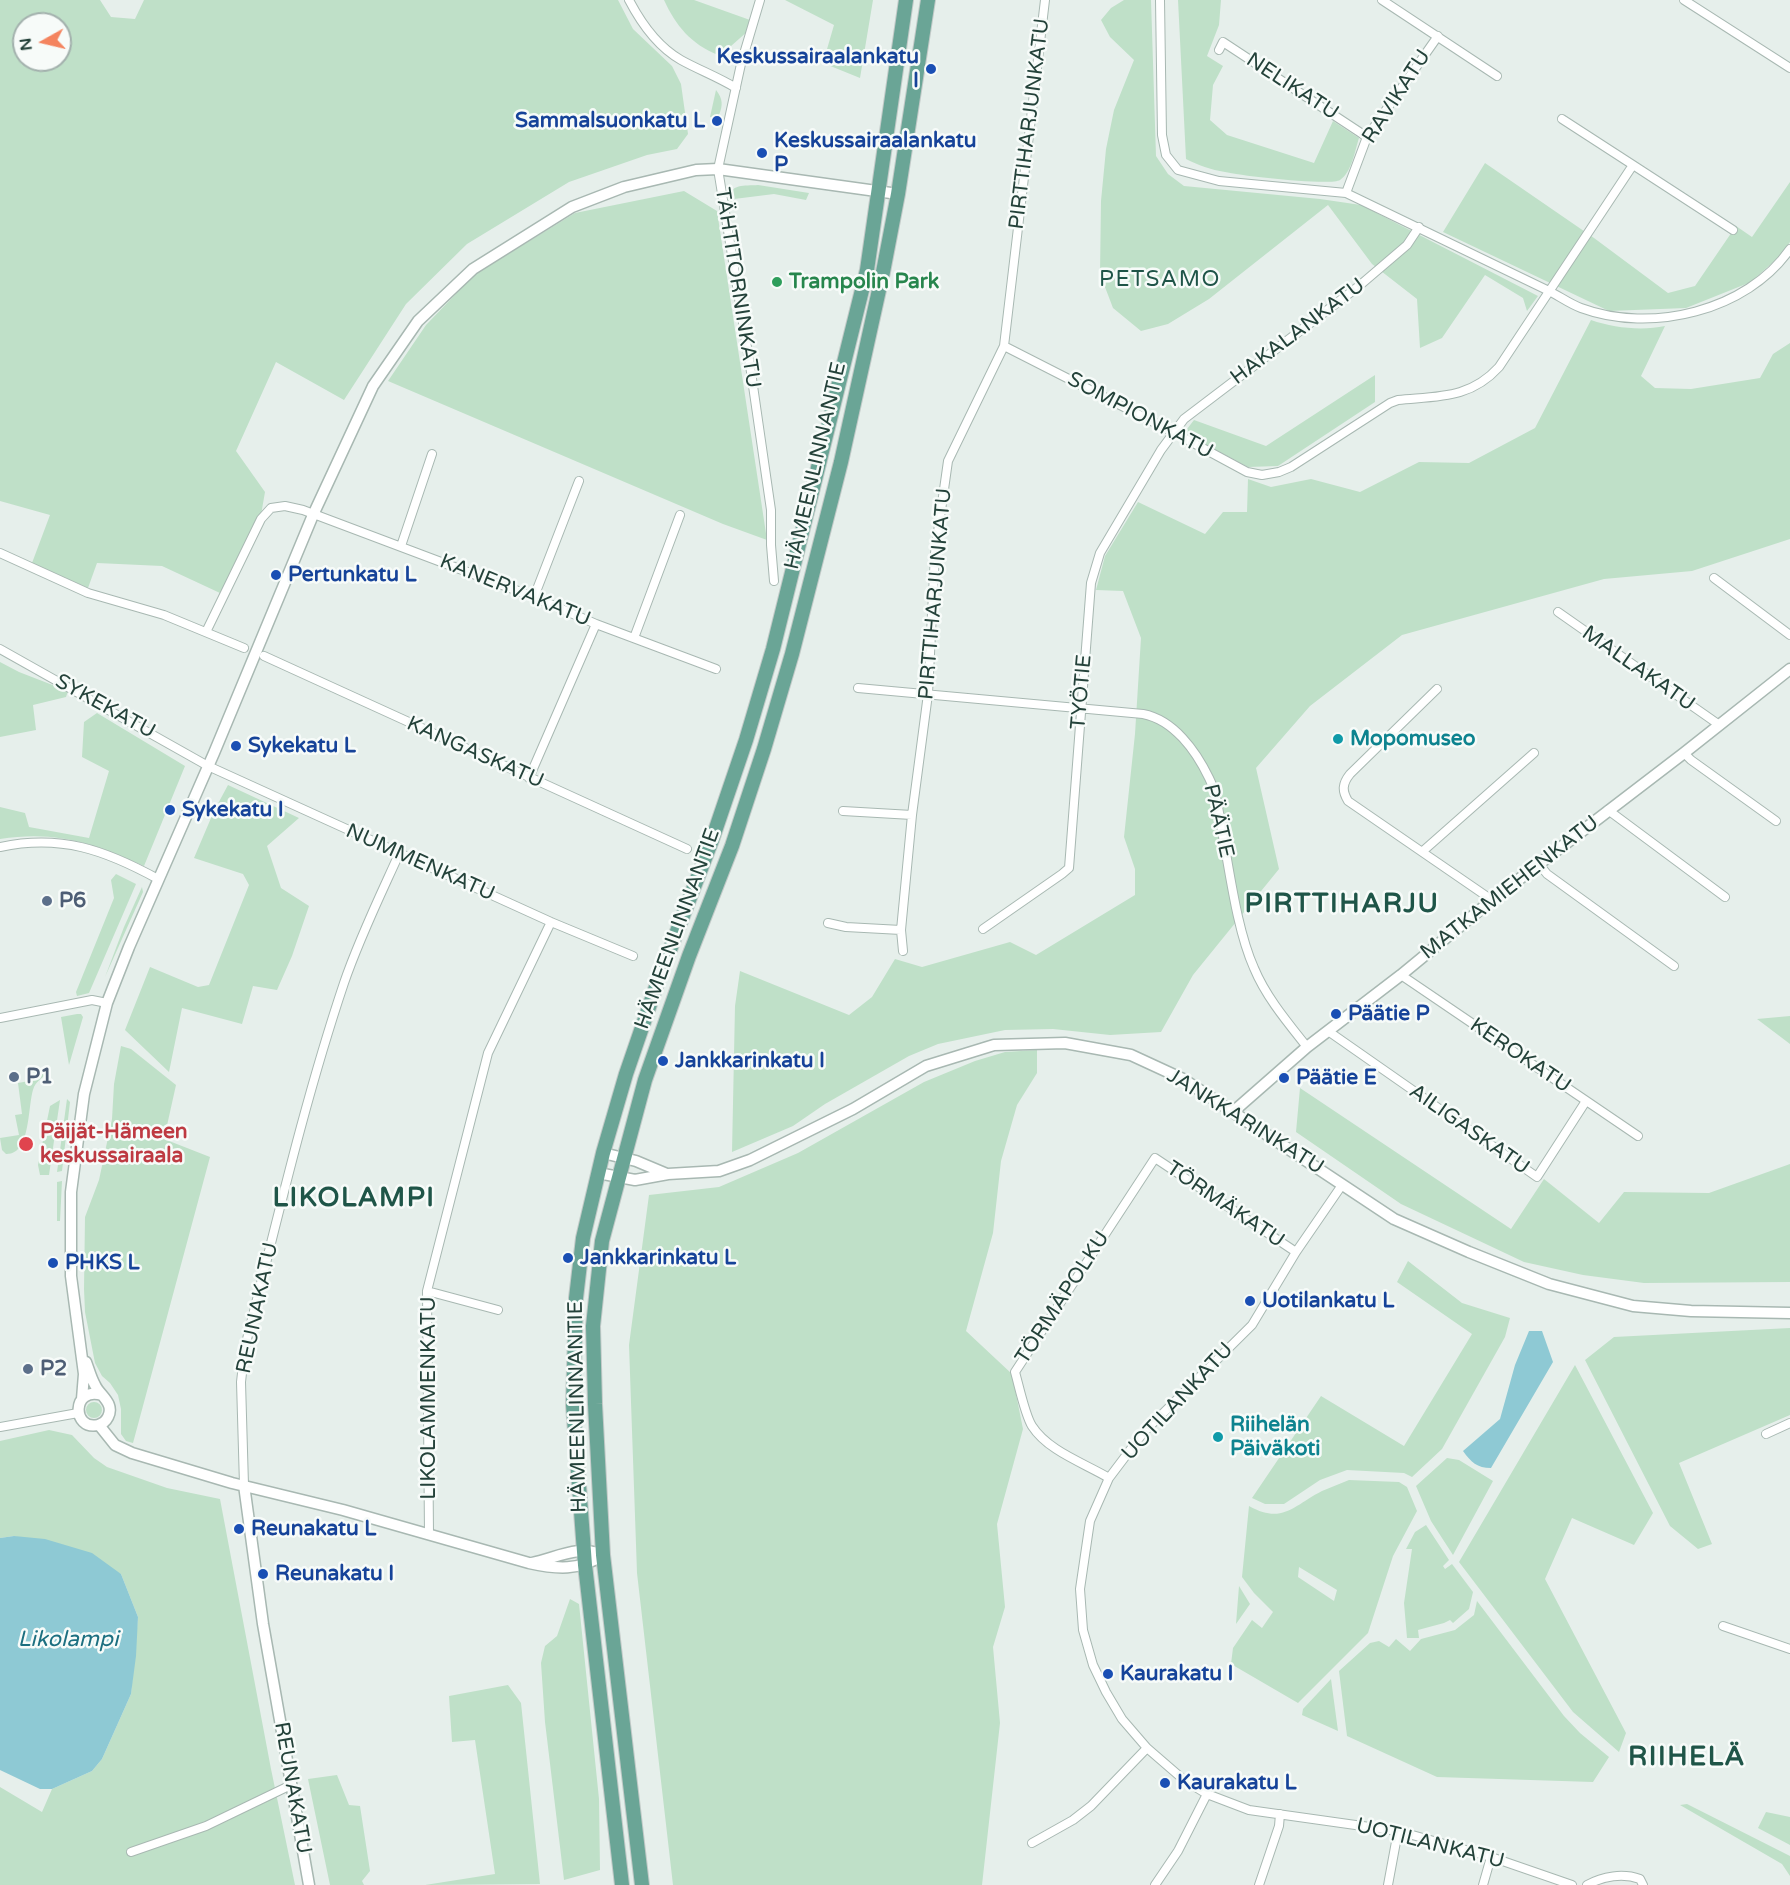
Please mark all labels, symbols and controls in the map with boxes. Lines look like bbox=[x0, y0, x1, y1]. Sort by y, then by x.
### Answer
north arrow bbox=[12, 12, 72, 72]
street label: PIRTTIHARJUNKATU bbox=[1005, 17, 1055, 231]
text: N bbox=[15, 36, 37, 52]
place label: Keskussairaalankatu I bbox=[716, 44, 919, 94]
street label: RAVIKATU bbox=[1357, 45, 1437, 149]
street label: NELIKATU bbox=[1241, 48, 1343, 126]
marker: Keskussairaalankatu I bbox=[924, 62, 938, 76]
place label: Sammalsuonkatu L bbox=[515, 108, 705, 134]
marker: Sammalsuonkatu L bbox=[710, 114, 724, 128]
place label: Keskussairaalankatu P bbox=[774, 128, 977, 178]
marker: Keskussairaalankatu P bbox=[755, 146, 769, 160]
street label: TÄHTITORNINKATU bbox=[709, 186, 765, 390]
district label: PETSAMO bbox=[1099, 267, 1221, 293]
place label: Trampolin Park bbox=[789, 269, 939, 295]
street label: HAKALANKATU bbox=[1226, 273, 1370, 391]
marker: Trampolin Park bbox=[770, 275, 784, 289]
street label: HÄMEENLINNANTIE bbox=[780, 360, 852, 572]
street label: SOMPIONKATU bbox=[1063, 367, 1217, 465]
street label: PIRTTIHARJUNKATU bbox=[914, 487, 958, 701]
street label: KANERVAKATU bbox=[436, 549, 594, 633]
place label: Pertunkatu L bbox=[288, 562, 416, 588]
marker: Pertunkatu L bbox=[269, 568, 283, 582]
street label: MALLAKATU bbox=[1577, 621, 1699, 717]
street label: TYÖTIE bbox=[1066, 653, 1098, 731]
street label: SYKEKATU bbox=[51, 669, 159, 745]
street label: KANGASKATU bbox=[403, 712, 547, 794]
place label: Mopomuseo bbox=[1350, 726, 1475, 752]
marker: Mopomuseo bbox=[1331, 732, 1345, 746]
place label: Sykekatu L bbox=[248, 733, 356, 759]
marker: Sykekatu L bbox=[229, 739, 243, 753]
street label: PÄÄTIE bbox=[1197, 782, 1239, 860]
place label: Sykekatu I bbox=[182, 797, 284, 823]
marker: Sykekatu I bbox=[163, 803, 177, 817]
street label: MATKAMIEHENKATU bbox=[1416, 811, 1604, 965]
street label: NUMMENKATU bbox=[342, 819, 498, 907]
street label: HÄMEENLINNANTIE bbox=[630, 825, 726, 1033]
place label: P6 bbox=[59, 888, 86, 914]
district label: PIRTTIHARJU bbox=[1245, 889, 1439, 921]
marker: P6 bbox=[40, 894, 54, 908]
place label: Päätie P bbox=[1348, 1001, 1430, 1027]
marker: Päätie P bbox=[1329, 1007, 1343, 1021]
street label: KEROKATU bbox=[1465, 1013, 1575, 1099]
place label: Jankkarinkatu I bbox=[675, 1048, 825, 1074]
marker: Jankkarinkatu I bbox=[656, 1054, 670, 1068]
place label: P1 bbox=[26, 1064, 53, 1090]
street label: JANKKARINKATU bbox=[1162, 1064, 1328, 1180]
place label: Päätie E bbox=[1296, 1065, 1377, 1091]
marker: P1 bbox=[7, 1070, 21, 1084]
marker: Päätie E bbox=[1277, 1071, 1291, 1085]
street label: AILIGASKATU bbox=[1404, 1079, 1534, 1181]
place label: Päijät-Hämeen keskussairaala bbox=[40, 1119, 188, 1169]
marker: Päijät-Hämeen keskussairaala bbox=[17, 1135, 35, 1153]
street label: TÖRMÄKATU bbox=[1161, 1156, 1289, 1254]
district label: LIKOLAMPI bbox=[272, 1183, 436, 1215]
street label: TÖRMÄPOLKU bbox=[1011, 1227, 1115, 1369]
street label: REUNAKATU bbox=[232, 1240, 284, 1376]
place label: Jankkarinkatu L bbox=[580, 1245, 736, 1271]
place label: PHKS L bbox=[65, 1250, 140, 1276]
marker: Jankkarinkatu L bbox=[561, 1251, 575, 1265]
marker: PHKS L bbox=[46, 1256, 60, 1270]
place label: Uotilankatu L bbox=[1262, 1288, 1394, 1314]
marker: Uotilankatu L bbox=[1243, 1294, 1257, 1308]
street label: LIKOLAMMENKATU bbox=[416, 1296, 442, 1500]
street label: HÄMEENLINNANTIE bbox=[564, 1301, 592, 1513]
street label: UOTILANKATU bbox=[1117, 1338, 1239, 1466]
place label: P2 bbox=[40, 1356, 67, 1382]
marker: P2 bbox=[21, 1362, 35, 1376]
place label: Riihelän Päiväkoti bbox=[1230, 1412, 1321, 1462]
marker: Riihelän Päiväkoti bbox=[1211, 1430, 1225, 1444]
place label: Reunakatu L bbox=[251, 1516, 376, 1542]
marker: Reunakatu L bbox=[232, 1522, 246, 1536]
place label: Reunakatu I bbox=[275, 1561, 394, 1587]
marker: Reunakatu I bbox=[256, 1567, 270, 1581]
water label: Likolampi bbox=[18, 1627, 118, 1653]
place label: Kaurakatu I bbox=[1120, 1661, 1233, 1687]
marker: Kaurakatu I bbox=[1101, 1667, 1115, 1681]
street label: REUNAKATU bbox=[268, 1720, 316, 1856]
district label: RIIHELÄ bbox=[1628, 1742, 1746, 1774]
place label: Kaurakatu L bbox=[1177, 1770, 1297, 1796]
marker: Kaurakatu L bbox=[1158, 1776, 1172, 1790]
street label: UOTILANKATU bbox=[1353, 1813, 1507, 1875]

